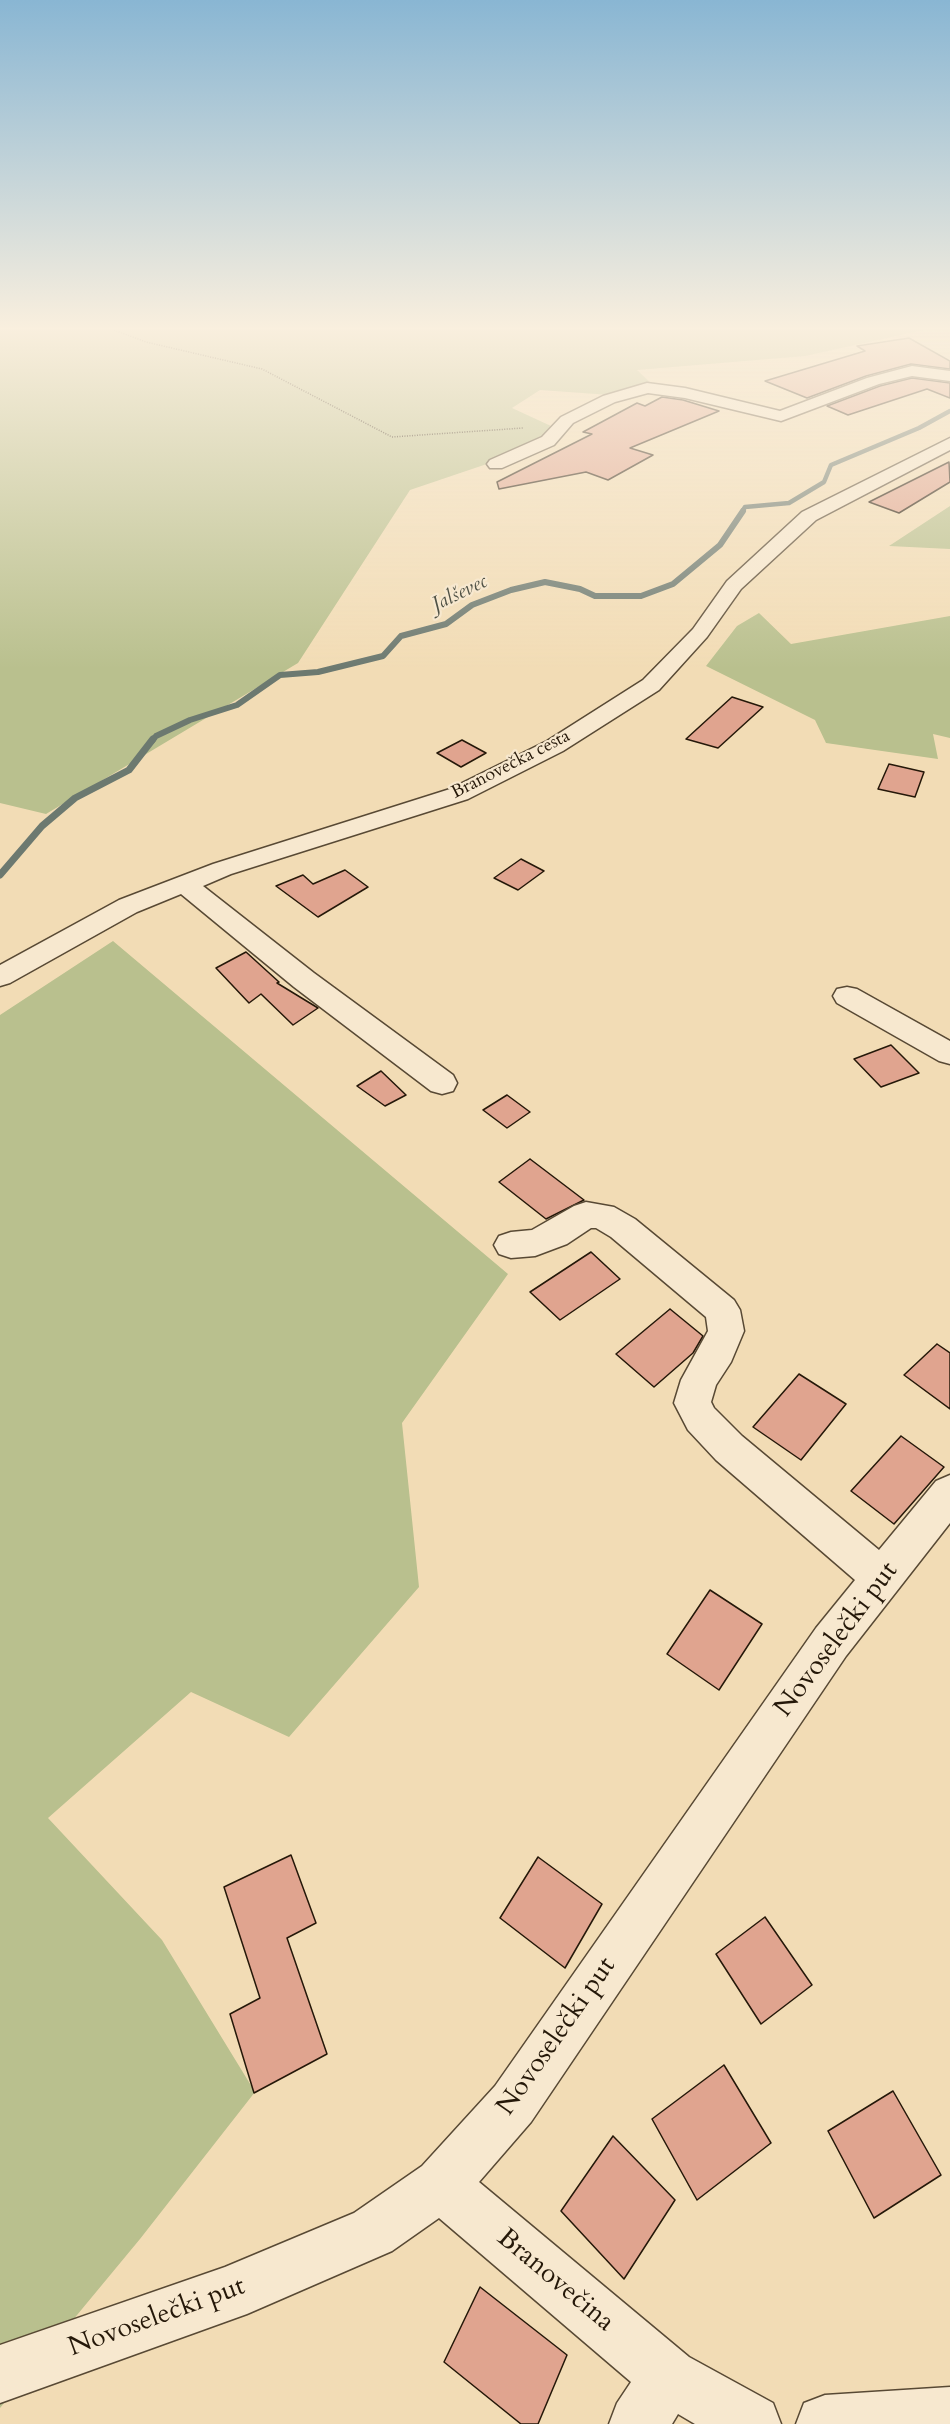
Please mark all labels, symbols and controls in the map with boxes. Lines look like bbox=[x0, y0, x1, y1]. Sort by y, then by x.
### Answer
water label: Jalševec bbox=[428, 570, 492, 618]
street label: Branovečka cesta bbox=[448, 726, 574, 804]
street label: Novoselečki put bbox=[768, 1556, 906, 1724]
street label: Novoselečki put bbox=[490, 1952, 624, 2122]
street label: Branovečina bbox=[490, 2223, 620, 2339]
street label: Novoselečki put bbox=[64, 2271, 250, 2365]

